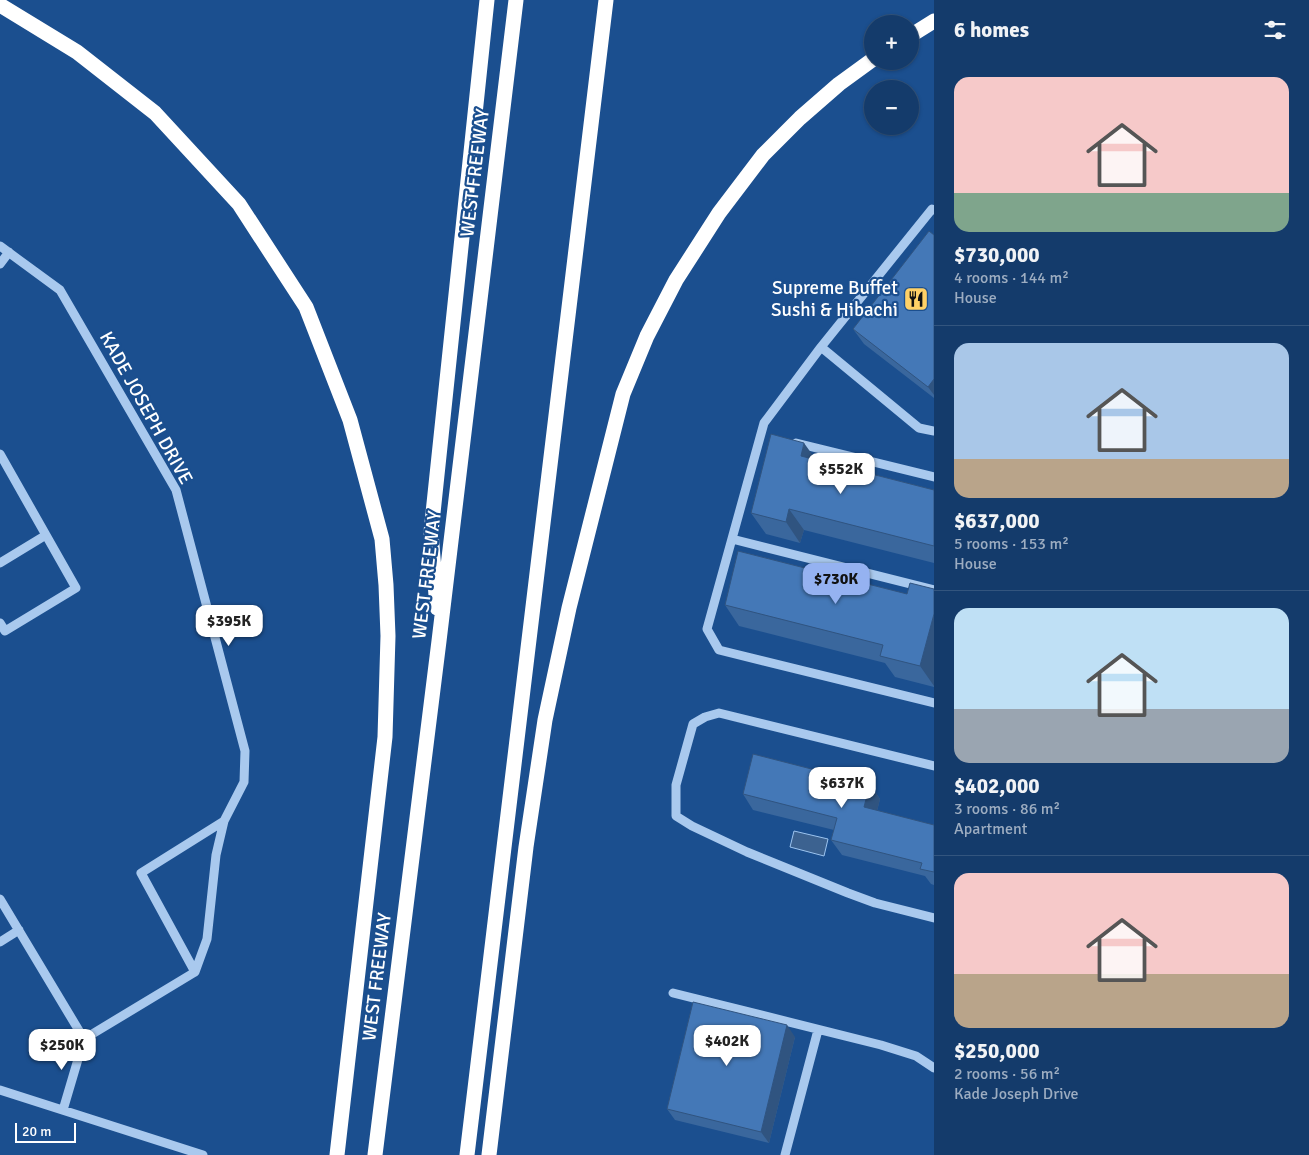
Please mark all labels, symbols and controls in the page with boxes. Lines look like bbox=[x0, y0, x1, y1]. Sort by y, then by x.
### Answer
map controls bbox=[864, 15, 919, 135]
button: + bbox=[864, 15, 919, 70]
icon: filters bbox=[1261, 16, 1289, 44]
text: 6 homes bbox=[954, 17, 1029, 43]
button: − bbox=[864, 80, 919, 135]
street label: WEST FREEWAY bbox=[455, 107, 495, 239]
icon: home bbox=[1077, 110, 1167, 200]
text: $730,000 bbox=[954, 242, 1040, 268]
text: 4 rooms · 144 m² bbox=[954, 268, 1069, 288]
place label: Supreme Buffet Sushi & Hibachi bbox=[771, 276, 898, 322]
restaurant icon: Supreme Buffet Sushi & Hibachi bbox=[903, 286, 929, 312]
text: House bbox=[954, 288, 997, 308]
street label: KADE JOSEPH DRIVE bbox=[94, 327, 198, 489]
icon: home bbox=[1077, 375, 1167, 465]
pin: $552K bbox=[806, 452, 876, 495]
text: $552K bbox=[819, 459, 863, 479]
text: $637,000 bbox=[954, 508, 1040, 534]
street label: WEST FREEWAY bbox=[407, 509, 447, 641]
text: 5 rooms · 153 m² bbox=[954, 534, 1069, 554]
text: House bbox=[954, 554, 997, 574]
pin: $730K bbox=[801, 562, 871, 605]
text: $730K bbox=[814, 569, 858, 589]
pin: $395K bbox=[194, 604, 264, 647]
text: $395K bbox=[207, 611, 251, 631]
icon: home bbox=[1077, 640, 1167, 730]
pin: $637K bbox=[807, 766, 877, 809]
text: $637K bbox=[820, 773, 864, 793]
text: $402,000 bbox=[954, 773, 1040, 799]
text: 3 rooms · 86 m² bbox=[954, 799, 1060, 819]
text: Apartment bbox=[954, 819, 1027, 839]
icon: home bbox=[1077, 905, 1167, 995]
street label: WEST FREEWAY bbox=[357, 911, 397, 1043]
pin: $402K bbox=[692, 1024, 762, 1067]
pin: $250K bbox=[27, 1028, 97, 1071]
text: $402K bbox=[705, 1031, 749, 1051]
text: $250K bbox=[40, 1035, 84, 1055]
text: $250,000 bbox=[954, 1038, 1040, 1064]
text: 2 rooms · 56 m² bbox=[954, 1064, 1060, 1084]
text: Kade Joseph Drive bbox=[954, 1084, 1079, 1104]
scale bar bbox=[15, 1120, 76, 1143]
text: 20 m bbox=[22, 1123, 51, 1140]

